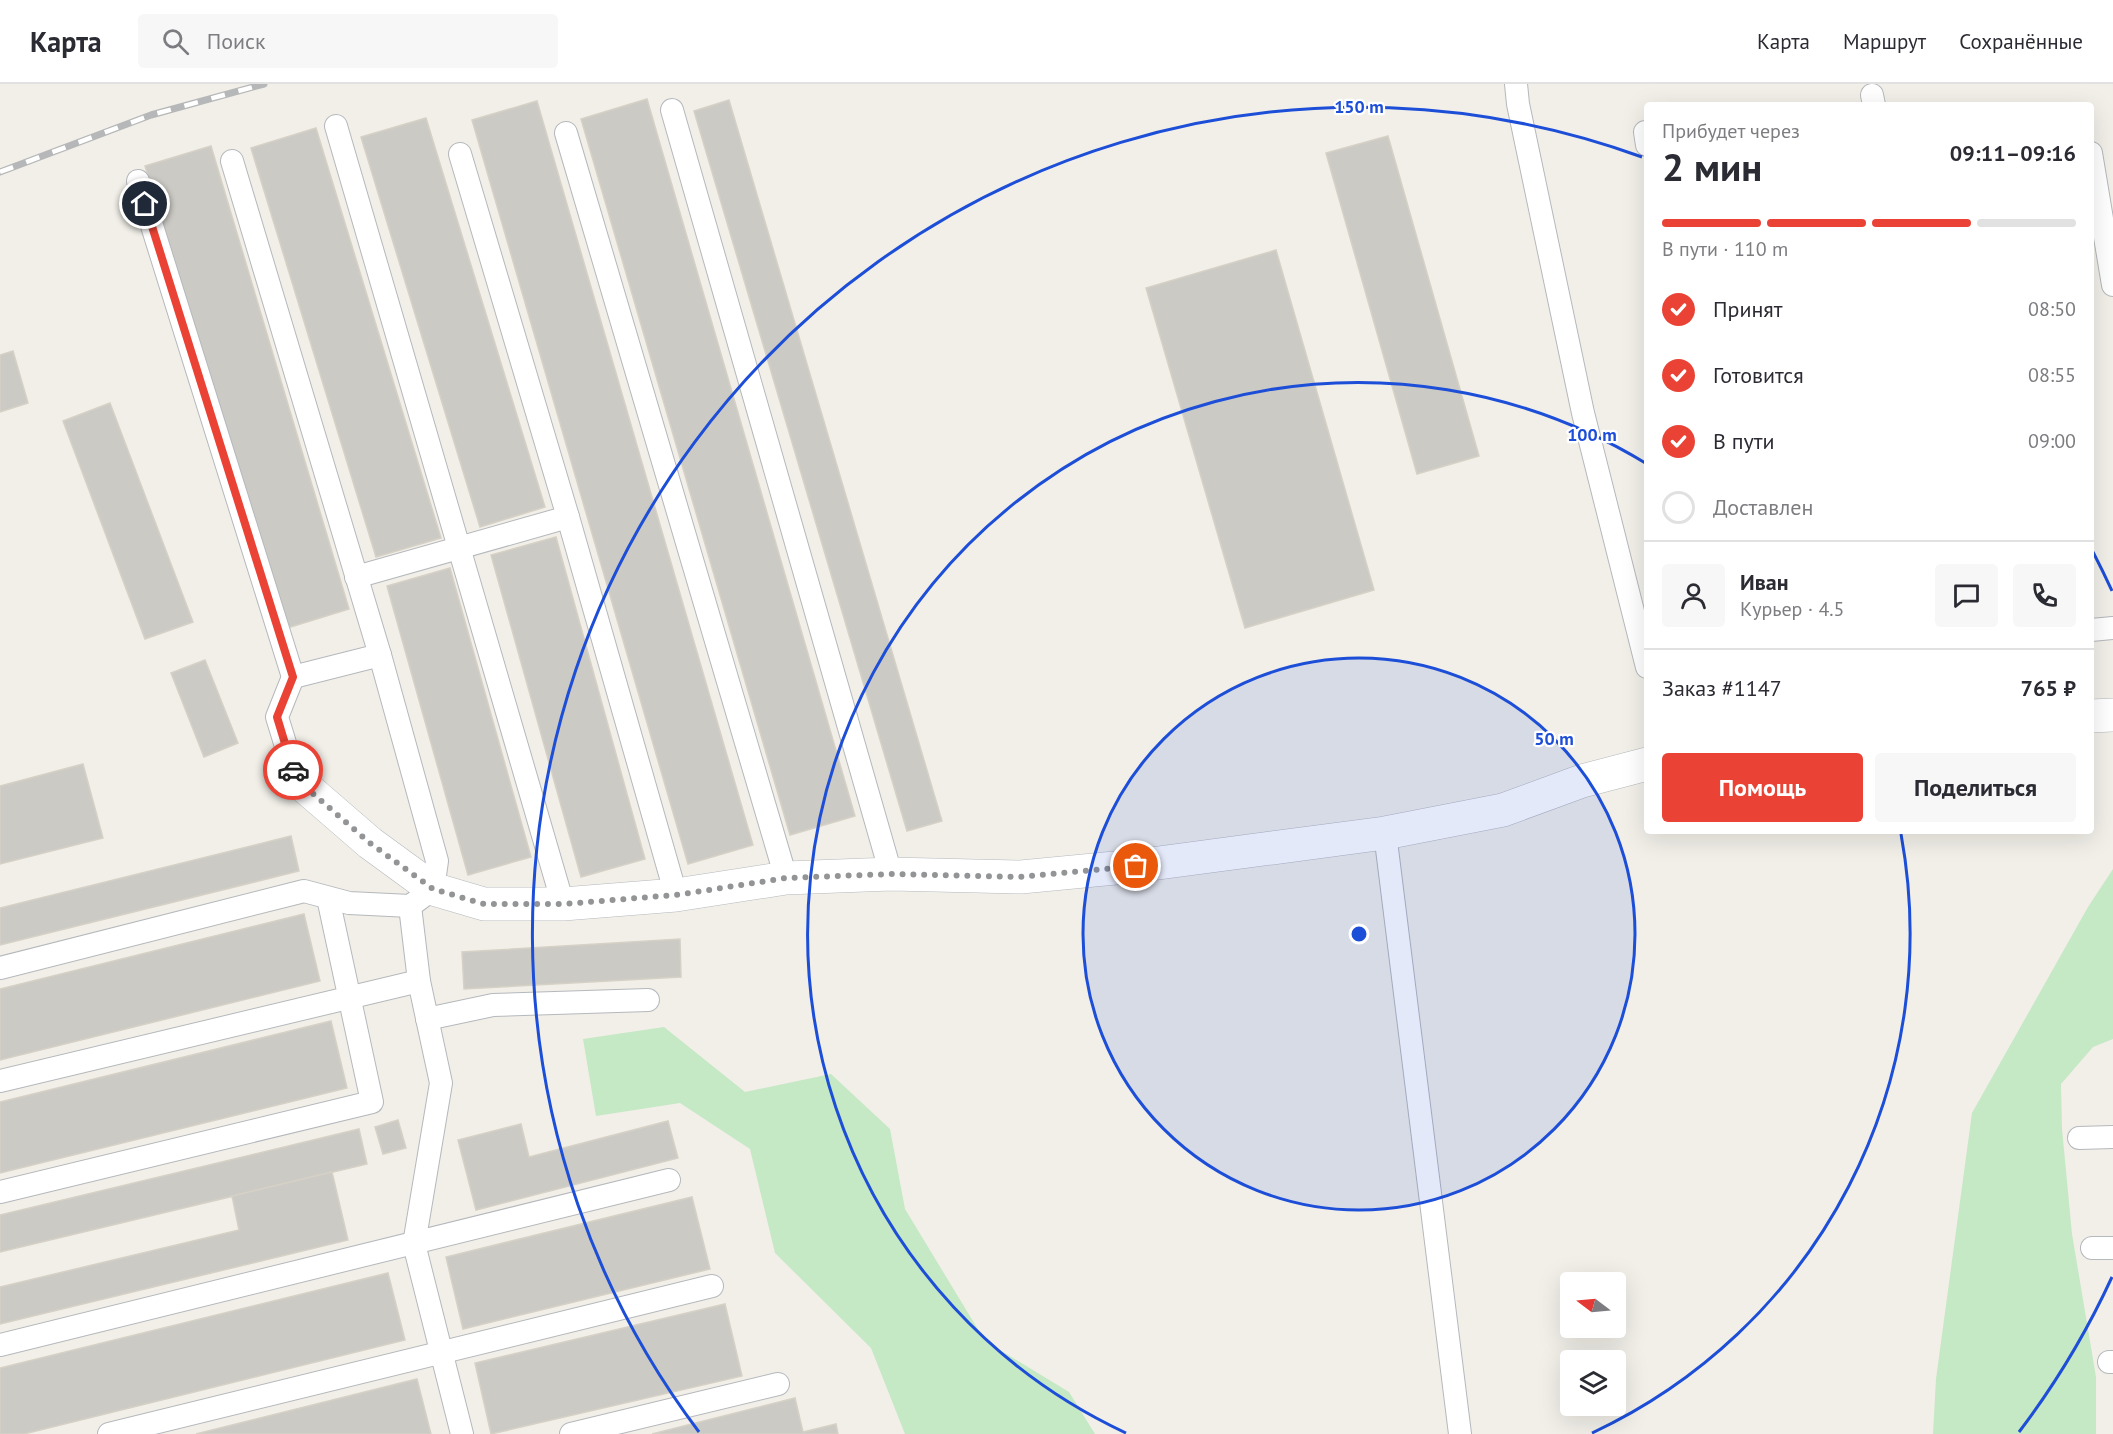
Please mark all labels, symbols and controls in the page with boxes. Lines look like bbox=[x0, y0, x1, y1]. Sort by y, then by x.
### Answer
search box bbox=[138, 14, 558, 68]
text: Карта bbox=[30, 23, 102, 60]
icon: search bbox=[159, 25, 192, 58]
text: Поиск bbox=[207, 27, 266, 55]
text: Карта bbox=[1757, 28, 1810, 55]
text: Маршрут bbox=[1843, 28, 1926, 55]
text: Сохранённые bbox=[1959, 28, 2083, 55]
text: 150 m bbox=[1334, 95, 1384, 118]
text: Прибудет через bbox=[1662, 118, 1800, 144]
text: 09:11–09:16 bbox=[1950, 139, 2076, 167]
text: 2 мин bbox=[1662, 141, 1762, 192]
pin bbox=[119, 178, 170, 229]
icon: home bbox=[128, 187, 161, 220]
text: В пути · 110 m bbox=[1662, 236, 1788, 262]
icon: check bbox=[1662, 293, 1695, 326]
text: Принят bbox=[1713, 295, 1783, 323]
text: 08:50 bbox=[2028, 296, 2076, 322]
icon: check bbox=[1662, 359, 1695, 392]
text: Готовится bbox=[1713, 361, 1804, 389]
text: 08:55 bbox=[2028, 362, 2076, 388]
text: 100 m bbox=[1567, 423, 1617, 446]
icon: check bbox=[1662, 425, 1695, 458]
text: В пути bbox=[1713, 427, 1775, 455]
text: 09:00 bbox=[2028, 428, 2076, 454]
text: Доставлен bbox=[1713, 493, 1813, 521]
button: person bbox=[1662, 564, 1725, 627]
button: chat bbox=[1935, 564, 1998, 627]
button: phone bbox=[2013, 564, 2076, 627]
text: Иван bbox=[1740, 568, 1789, 596]
text: Курьер · 4.5 bbox=[1740, 596, 1844, 622]
text: Заказ #1147 bbox=[1662, 674, 1782, 702]
text: 765 ₽ bbox=[2021, 674, 2076, 702]
text: 50 m bbox=[1534, 727, 1574, 750]
courier bbox=[263, 740, 323, 800]
button: Помощь bbox=[1662, 753, 1863, 822]
button: Поделиться bbox=[1875, 753, 2076, 822]
icon: car bbox=[277, 754, 310, 787]
pin bbox=[1110, 840, 1161, 891]
icon: bag bbox=[1119, 849, 1152, 882]
centre of rings bbox=[1349, 924, 1369, 944]
north arrow bbox=[1560, 1272, 1626, 1338]
map controls bbox=[1560, 1272, 1626, 1416]
button: layers bbox=[1560, 1350, 1626, 1416]

